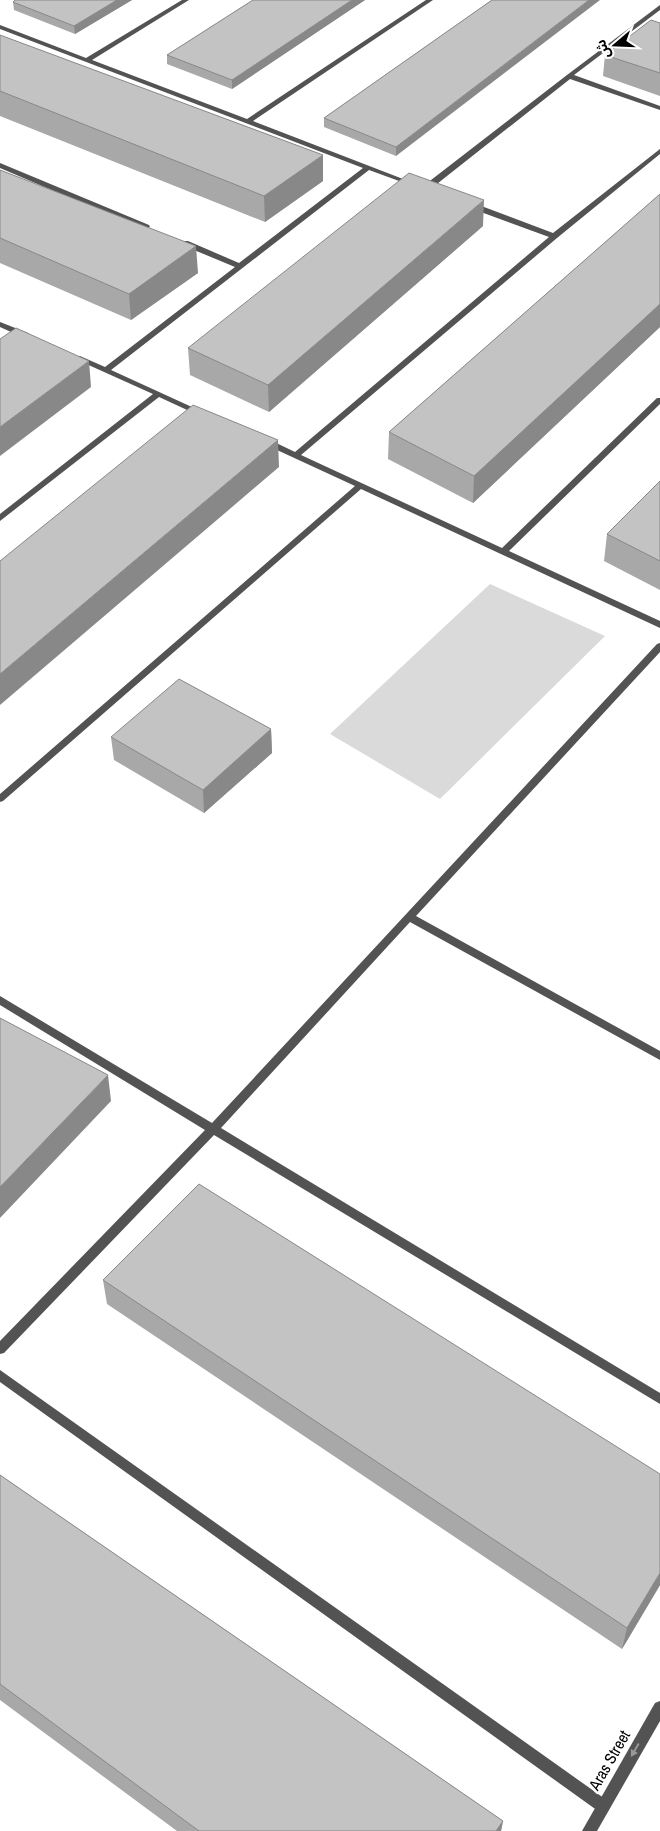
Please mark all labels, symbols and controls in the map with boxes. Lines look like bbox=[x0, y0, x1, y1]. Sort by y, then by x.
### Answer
north arrow bbox=[590, 20, 640, 70]
text: ش bbox=[591, 37, 614, 61]
street label: Aras Street bbox=[583, 1726, 635, 1795]
one-way arrow bbox=[631, 1744, 640, 1757]

